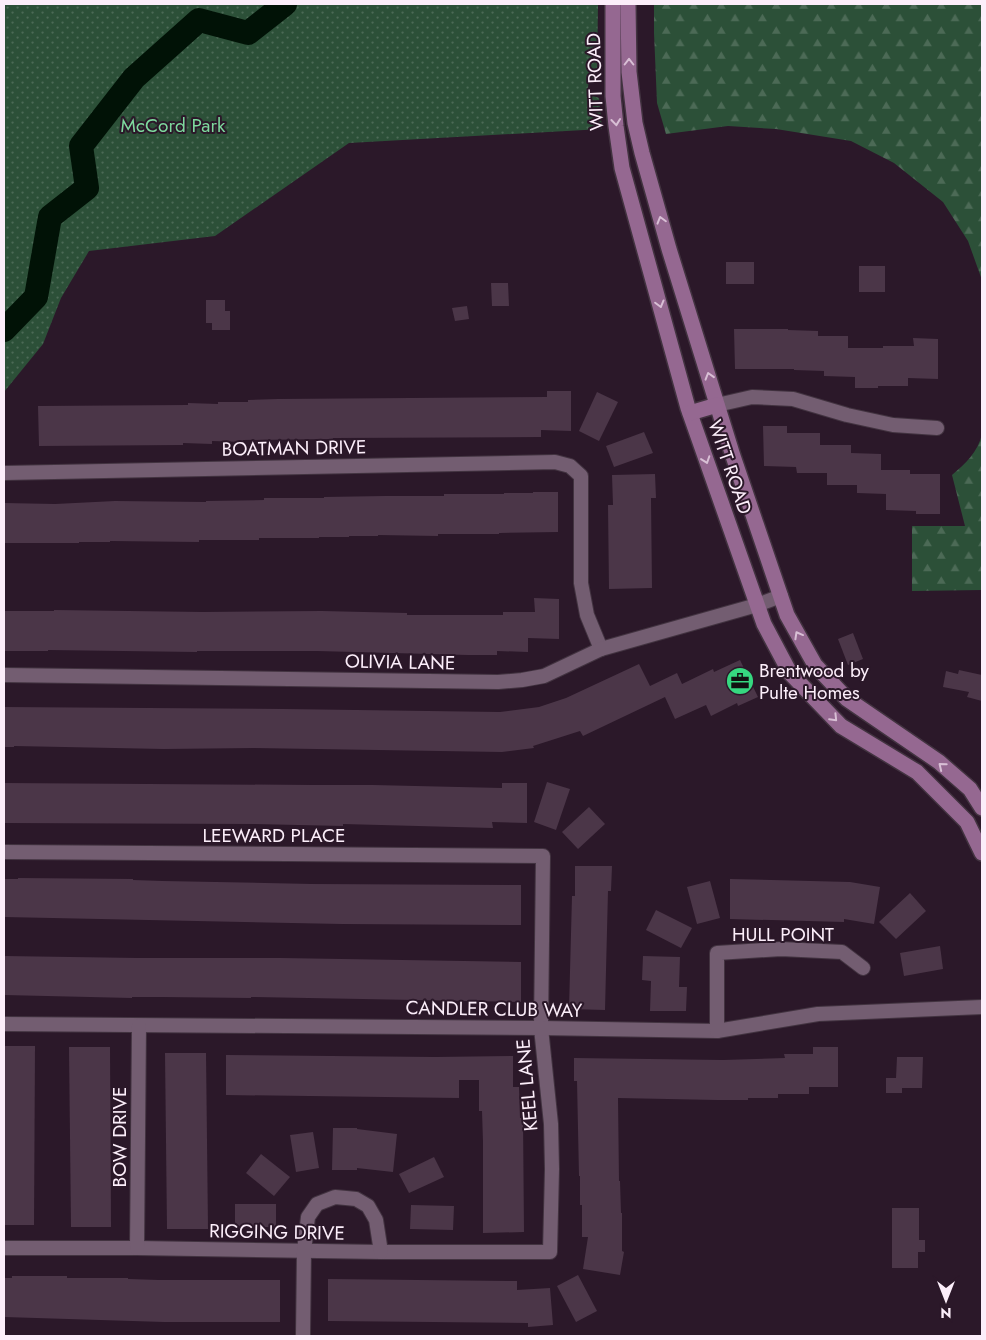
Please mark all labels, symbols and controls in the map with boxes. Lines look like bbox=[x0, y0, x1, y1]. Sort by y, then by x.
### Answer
street label: WITT ROAD bbox=[580, 33, 610, 131]
one-way arrow bbox=[623, 57, 634, 65]
park label: McCord Park bbox=[121, 112, 226, 139]
one-way arrow bbox=[610, 119, 621, 127]
one-way arrow bbox=[656, 217, 666, 225]
one-way arrow bbox=[654, 300, 665, 309]
one-way arrow bbox=[704, 372, 714, 380]
street label: WITT ROAD bbox=[701, 416, 759, 518]
street label: BOATMAN DRIVE bbox=[221, 433, 367, 463]
one-way arrow bbox=[700, 455, 710, 463]
one-way arrow bbox=[795, 631, 805, 640]
street label: OLIVIA LANE bbox=[345, 648, 455, 676]
place label: Brentwood by Pulte Homes bbox=[759, 657, 870, 706]
office icon: Brentwood by Pulte Homes bbox=[725, 666, 755, 696]
one-way arrow bbox=[828, 713, 837, 722]
one-way arrow bbox=[939, 762, 948, 771]
street label: LEEWARD PLACE bbox=[202, 822, 346, 849]
street label: HULL POINT bbox=[732, 921, 834, 948]
street label: CANDLER CLUB WAY bbox=[405, 994, 583, 1024]
street label: KEEL LANE bbox=[510, 1038, 544, 1132]
street label: BOW DRIVE bbox=[106, 1087, 133, 1187]
street label: RIGGING DRIVE bbox=[209, 1217, 345, 1247]
north arrow bbox=[921, 1275, 971, 1325]
text: N bbox=[940, 1303, 952, 1323]

